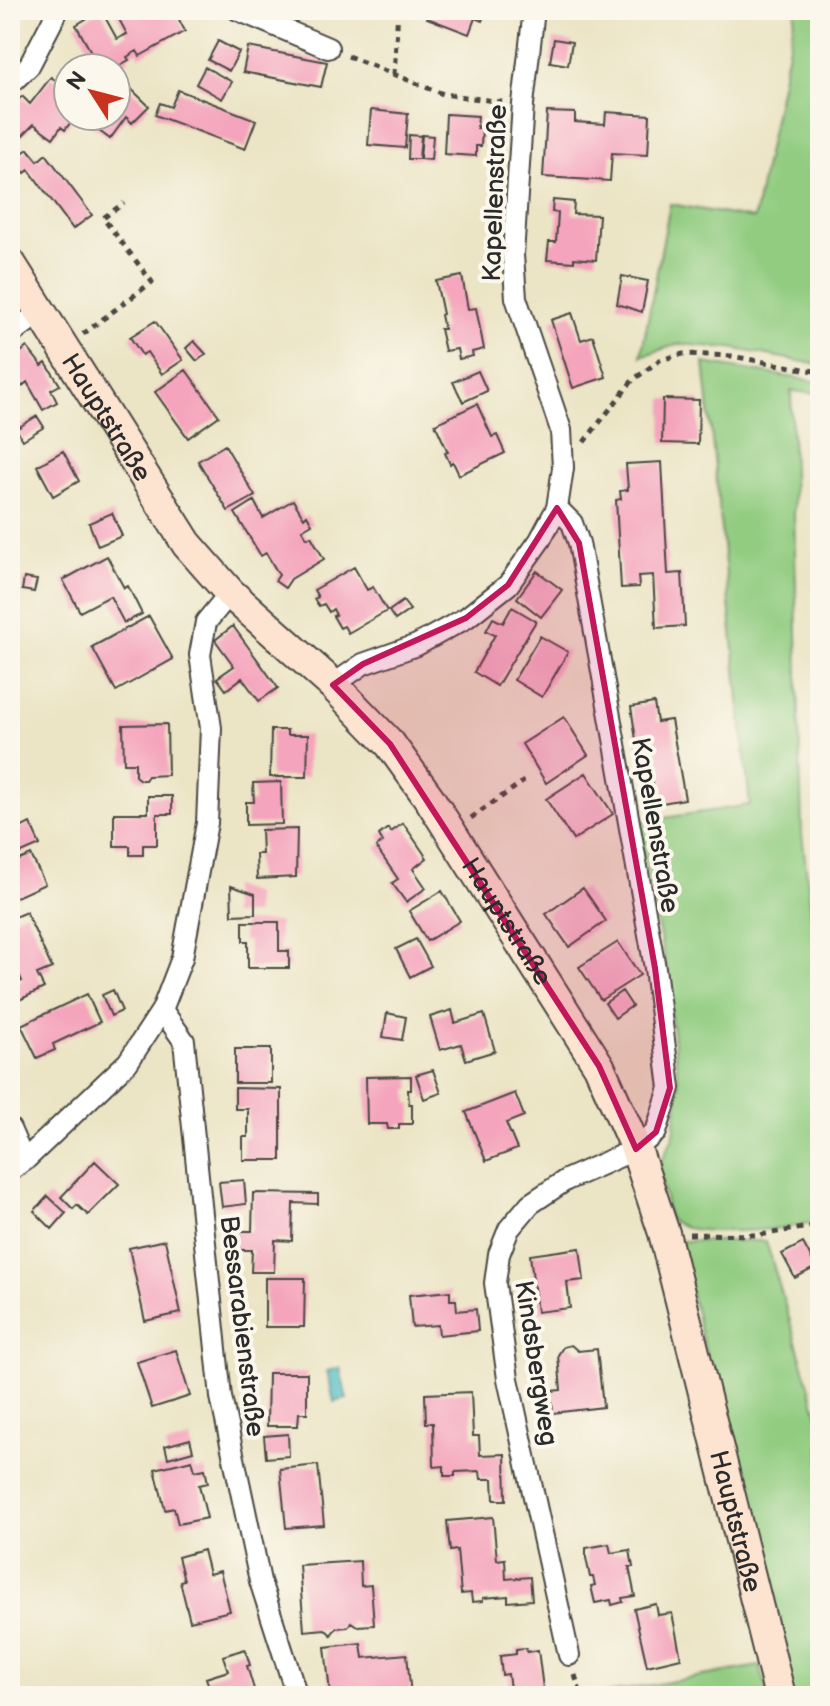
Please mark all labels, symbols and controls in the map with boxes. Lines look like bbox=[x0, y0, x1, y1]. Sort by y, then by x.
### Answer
north arrow bbox=[52, 52, 132, 132]
text: N bbox=[61, 67, 93, 96]
street label: Kapellenstraße bbox=[477, 104, 514, 282]
street label: Hauptstraße bbox=[54, 348, 158, 487]
street label: Kapellenstraße bbox=[624, 735, 685, 915]
street label: Hauptstraße bbox=[454, 852, 558, 992]
street label: Bessarabienstraße bbox=[213, 1214, 270, 1438]
street label: Kindsbergweg bbox=[507, 1278, 564, 1448]
street label: Hauptstraße bbox=[702, 1447, 767, 1596]

